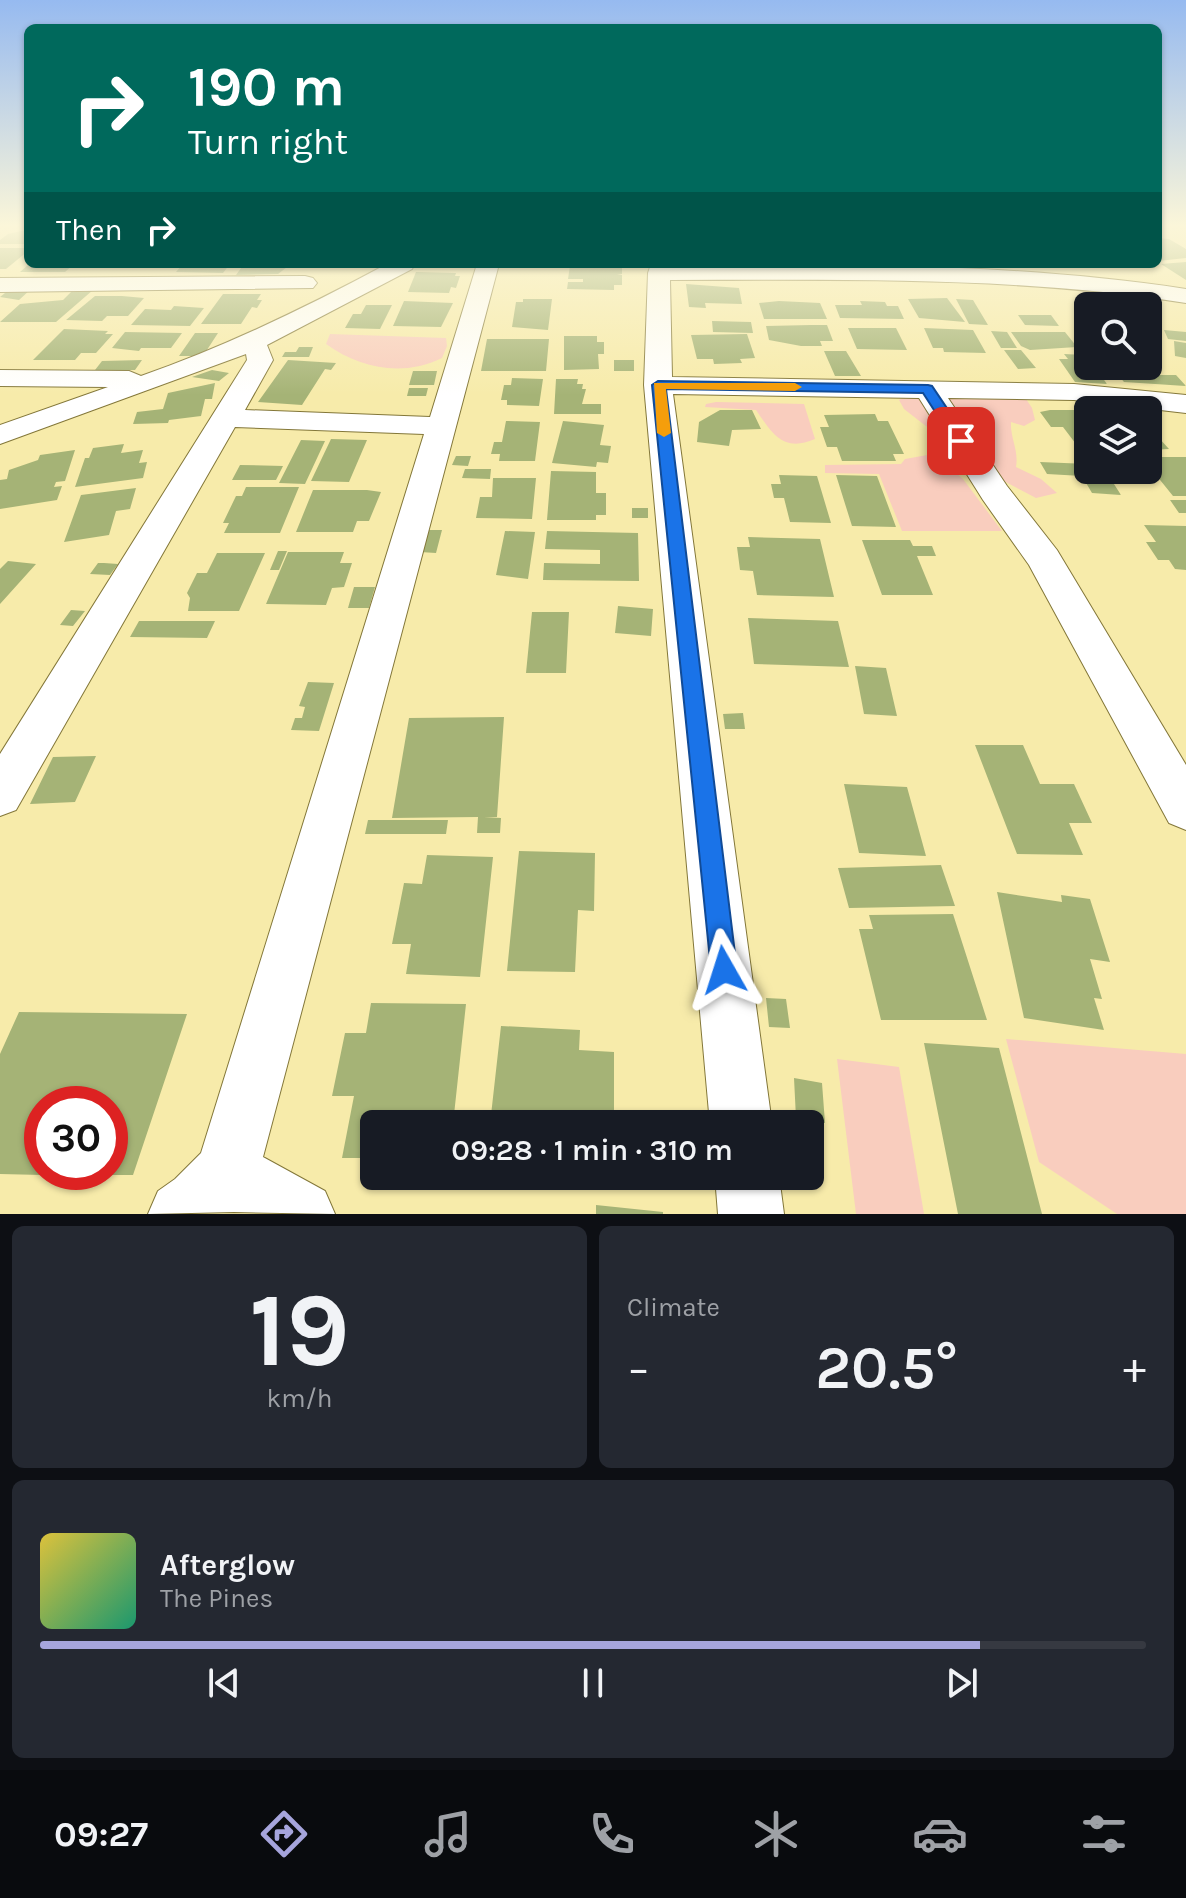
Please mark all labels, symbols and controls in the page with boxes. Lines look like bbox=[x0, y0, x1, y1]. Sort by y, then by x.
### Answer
text: 190 m bbox=[188, 54, 345, 119]
icon: right bbox=[56, 56, 160, 160]
text: Turn right bbox=[188, 121, 348, 163]
icon: right bbox=[139, 208, 183, 252]
text: Then bbox=[56, 212, 123, 248]
map controls bbox=[1074, 292, 1162, 484]
button: search bbox=[1074, 292, 1162, 380]
button: layers bbox=[1074, 396, 1162, 484]
pin bbox=[927, 407, 995, 475]
icon: arrive bbox=[939, 419, 983, 463]
position arrow bbox=[682, 928, 766, 1012]
speed limit sign: 30 bbox=[24, 1086, 128, 1190]
text: 09:28 · 1 min · 310 m bbox=[451, 1132, 733, 1168]
text: 19 bbox=[249, 1270, 350, 1391]
text: Climate bbox=[627, 1292, 720, 1323]
text: 20.5° bbox=[815, 1333, 958, 1403]
text: − bbox=[627, 1343, 650, 1394]
text: + bbox=[1123, 1343, 1146, 1394]
text: km/h bbox=[267, 1383, 332, 1414]
text: Afterglow bbox=[160, 1547, 295, 1583]
text: The Pines bbox=[160, 1583, 273, 1614]
icon: previous bbox=[202, 1661, 246, 1705]
icon: pause bbox=[571, 1661, 615, 1705]
icon: next bbox=[940, 1661, 984, 1705]
icon: directions bbox=[256, 1806, 312, 1862]
icon: music bbox=[420, 1806, 476, 1862]
icon: phone bbox=[584, 1806, 640, 1862]
icon: climate bbox=[748, 1806, 804, 1862]
icon: car bbox=[912, 1806, 968, 1862]
icon: filters bbox=[1076, 1806, 1132, 1862]
text: 09:27 bbox=[54, 1813, 148, 1855]

